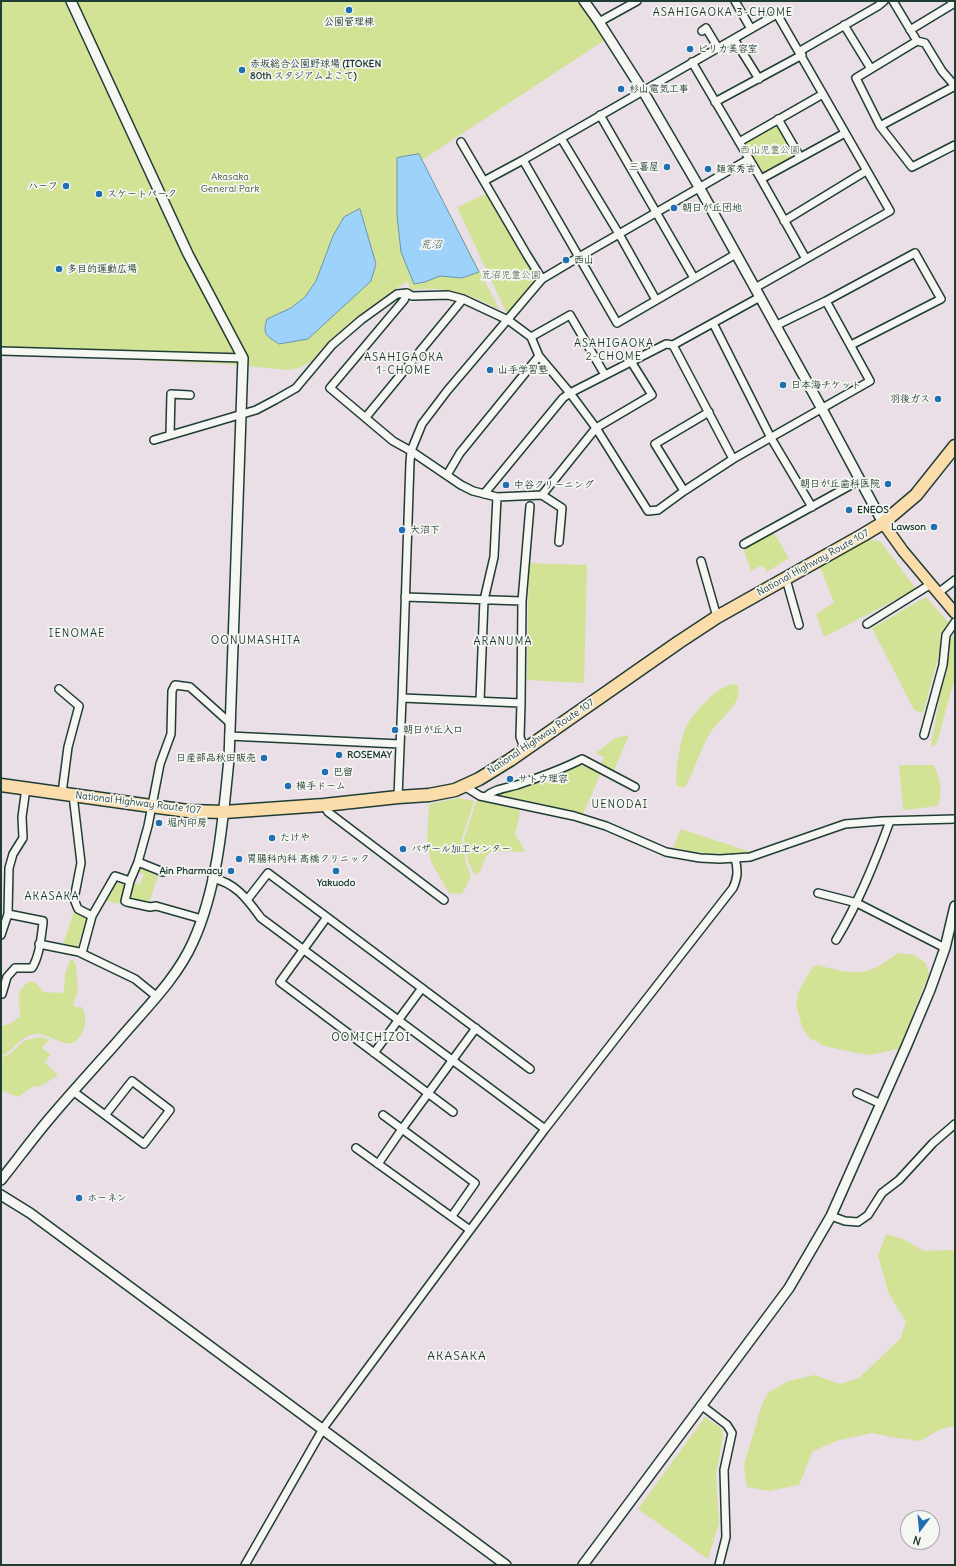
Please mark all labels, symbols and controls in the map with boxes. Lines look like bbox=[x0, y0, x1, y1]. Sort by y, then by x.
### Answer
marker: 公園管理棟 bbox=[344, 5, 354, 15]
district label: ASAHIGAOKA 3-CHOME bbox=[653, 6, 793, 20]
place label: 公園管理棟 bbox=[324, 16, 374, 28]
place label: ピリカ美容室 bbox=[698, 43, 758, 55]
marker: ピリカ美容室 bbox=[685, 44, 695, 54]
place label: 赤坂総合公園野球場 (ITOKEN 80th スタジアムよこて) bbox=[250, 58, 381, 82]
marker: 赤坂総合公園野球場 (ITOKEN 80th スタジアムよこて) bbox=[237, 65, 247, 75]
place label: 杉山電気工事 bbox=[629, 83, 689, 95]
marker: 杉山電気工事 bbox=[616, 84, 626, 94]
park label: 西山児童公園 bbox=[740, 144, 800, 156]
place label: 三喜屋 bbox=[629, 161, 659, 173]
marker: 三喜屋 bbox=[662, 162, 672, 172]
place label: 麺家秀吉 bbox=[716, 163, 756, 175]
marker: 麺家秀吉 bbox=[703, 164, 713, 174]
park label: Akasaka General Park bbox=[201, 171, 259, 194]
place label: ハーフ bbox=[28, 180, 58, 192]
marker: ハーフ bbox=[61, 181, 71, 191]
place label: スケートパーク bbox=[107, 188, 177, 200]
marker: スケートパーク bbox=[94, 189, 104, 199]
place label: 朝日が丘団地 bbox=[682, 202, 742, 214]
marker: 朝日が丘団地 bbox=[669, 203, 679, 213]
water label: 荒沼 bbox=[420, 238, 442, 252]
place label: 西山 bbox=[574, 254, 594, 266]
marker: 西山 bbox=[561, 255, 571, 265]
place label: 多目的運動広場 bbox=[67, 263, 137, 275]
marker: 多目的運動広場 bbox=[54, 264, 64, 274]
park label: 荒沼児童公園 bbox=[481, 269, 541, 281]
district label: ASAHIGAOKA 2-CHOME bbox=[574, 337, 654, 363]
district label: ASAHIGAOKA 1-CHOME bbox=[364, 351, 444, 377]
place label: 山手学習塾 bbox=[498, 364, 548, 376]
marker: 山手学習塾 bbox=[485, 365, 495, 375]
place label: 日本海チケット bbox=[791, 379, 861, 391]
marker: 日本海チケット bbox=[778, 380, 788, 390]
place label: 羽後ガス bbox=[890, 393, 930, 405]
marker: 羽後ガス bbox=[933, 394, 943, 404]
place label: 朝日が丘歯科医院 bbox=[800, 478, 880, 490]
place label: 中谷クリーニング bbox=[514, 479, 594, 491]
marker: 朝日が丘歯科医院 bbox=[883, 479, 893, 489]
marker: 中谷クリーニング bbox=[501, 480, 511, 490]
place label: ENEOS bbox=[857, 504, 889, 516]
marker: ENEOS bbox=[844, 505, 854, 515]
place label: Lawson bbox=[891, 521, 926, 533]
marker: Lawson bbox=[929, 522, 939, 532]
place label: 大沼下 bbox=[410, 524, 440, 536]
marker: 大沼下 bbox=[397, 525, 407, 535]
street label: National Highway Route 107 bbox=[755, 527, 871, 599]
district label: IENOMAE bbox=[49, 627, 105, 641]
district label: OONUMASHITA bbox=[211, 634, 301, 648]
district label: ARANUMA bbox=[473, 635, 533, 649]
street label: National Highway Route 107 bbox=[485, 697, 597, 777]
place label: 朝日が丘入口 bbox=[403, 724, 463, 736]
marker: 朝日が丘入口 bbox=[390, 725, 400, 735]
place label: ROSEMAY bbox=[347, 749, 392, 761]
marker: ROSEMAY bbox=[334, 750, 344, 760]
place label: 日産部品秋田販売 bbox=[176, 752, 256, 764]
marker: 日産部品秋田販売 bbox=[259, 753, 269, 763]
place label: 巴留 bbox=[333, 766, 353, 778]
marker: 巴留 bbox=[320, 767, 330, 777]
place label: サトウ理容 bbox=[518, 773, 568, 785]
marker: サトウ理容 bbox=[505, 774, 515, 784]
place label: 横手ドーム bbox=[296, 780, 346, 792]
marker: 横手ドーム bbox=[283, 781, 293, 791]
street label: National Highway Route 107 bbox=[75, 789, 201, 817]
district label: UENODAI bbox=[592, 798, 648, 812]
place label: 堀内印房 bbox=[167, 817, 207, 829]
marker: 堀内印房 bbox=[154, 818, 164, 828]
place label: たけや bbox=[280, 832, 310, 844]
marker: たけや bbox=[267, 833, 277, 843]
place label: バザール加工センター bbox=[411, 843, 511, 855]
marker: バザール加工センター bbox=[398, 844, 408, 854]
place label: 胃腸科内科 高橋クリニック bbox=[247, 853, 369, 865]
marker: 胃腸科内科 高橋クリニック bbox=[234, 854, 244, 864]
place label: Ain Pharmacy bbox=[159, 865, 223, 877]
marker: Ain Pharmacy bbox=[226, 866, 236, 876]
marker: Yakuodo bbox=[331, 866, 341, 876]
place label: Yakuodo bbox=[317, 877, 355, 889]
district label: AKASAKA bbox=[25, 890, 79, 904]
district label: OOMICHIZOI bbox=[331, 1031, 411, 1045]
place label: ホーネン bbox=[87, 1192, 127, 1204]
marker: ホーネン bbox=[74, 1193, 84, 1203]
district label: AKASAKA bbox=[427, 1350, 487, 1364]
north arrow bbox=[900, 1510, 940, 1550]
text: N bbox=[911, 1533, 923, 1548]

